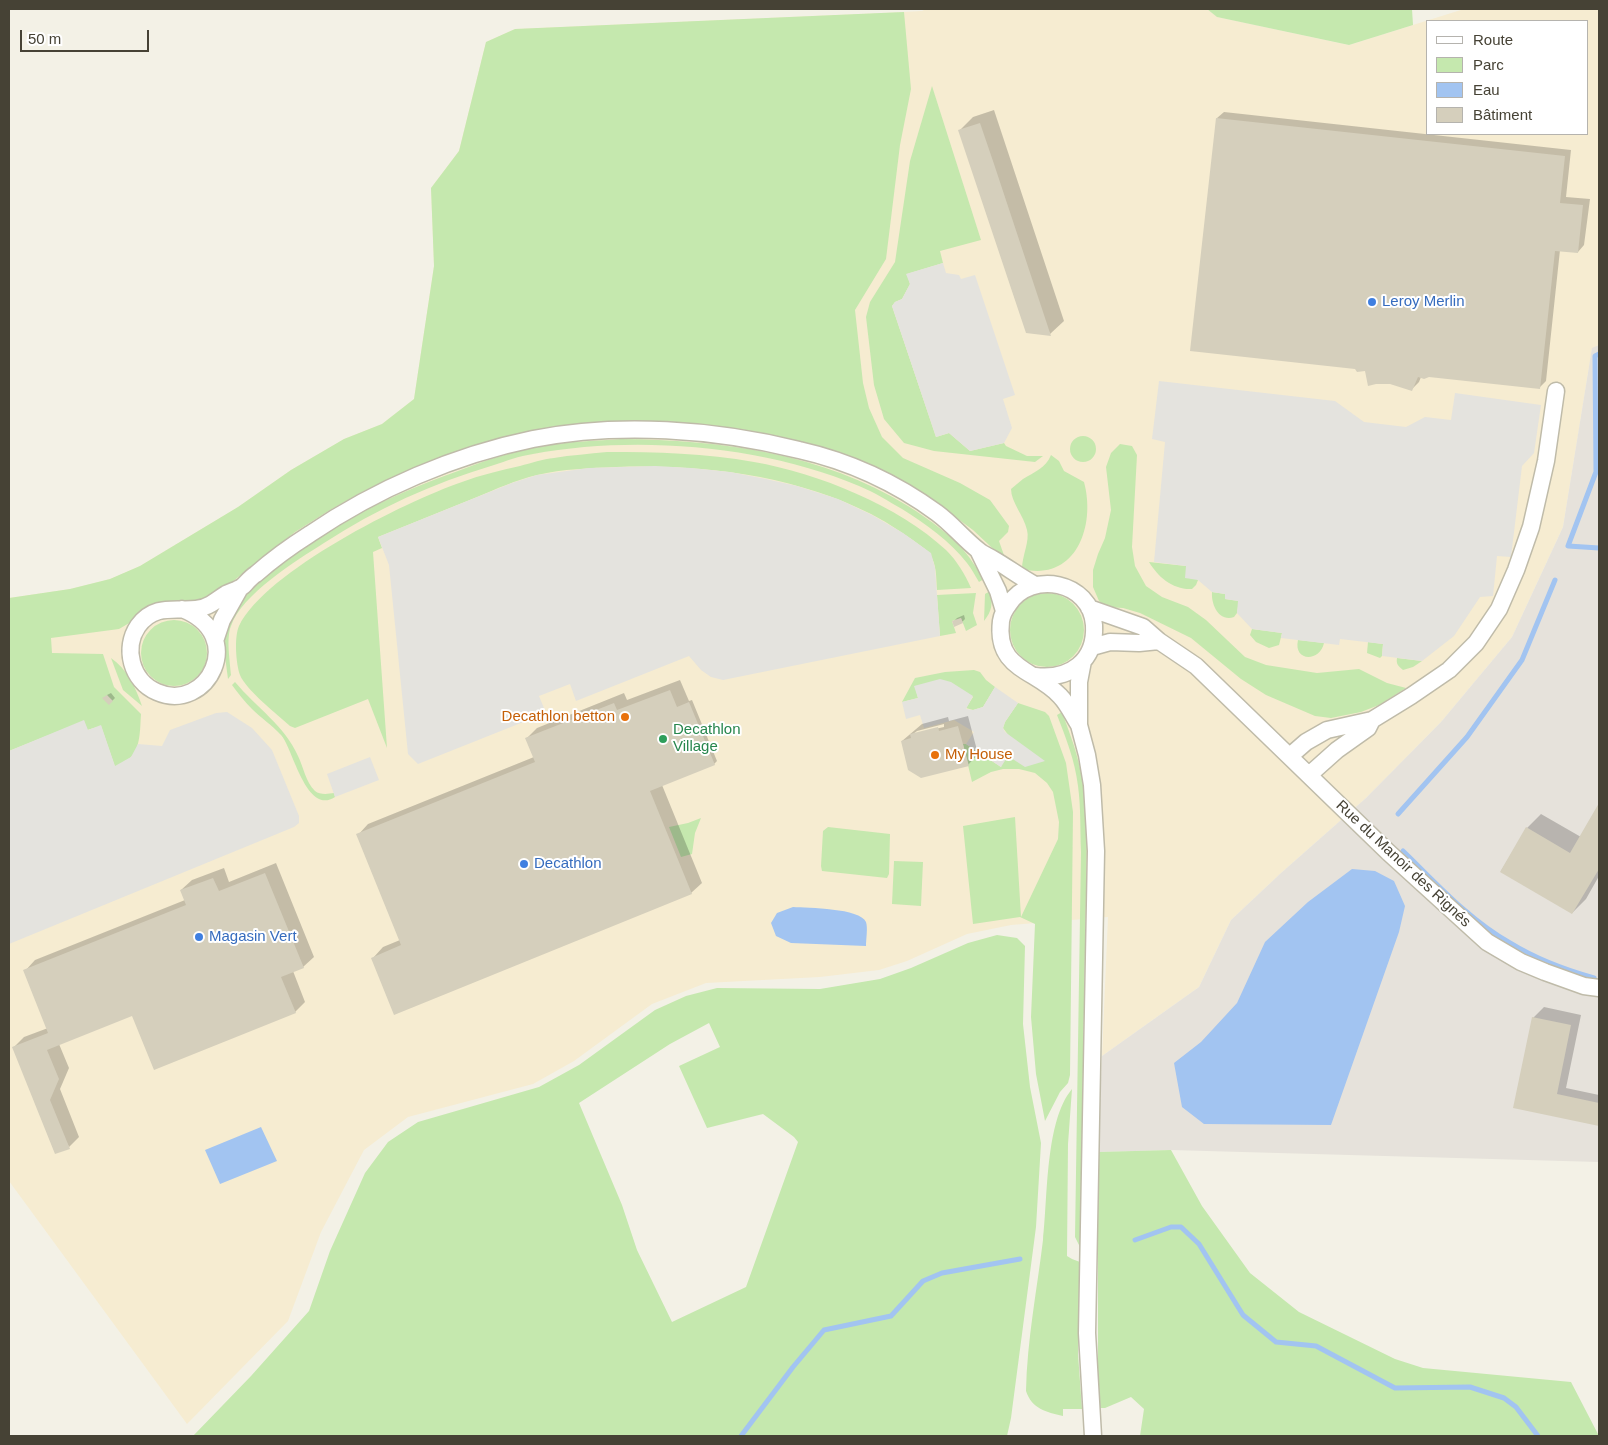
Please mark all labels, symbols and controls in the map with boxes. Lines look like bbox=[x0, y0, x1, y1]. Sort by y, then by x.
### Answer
scale bar bbox=[22, 20, 151, 52]
legend bbox=[1426, 20, 1588, 135]
text: 50 m bbox=[28, 30, 61, 47]
text: Route bbox=[1473, 31, 1513, 48]
text: Parc bbox=[1473, 56, 1504, 73]
text: Eau bbox=[1473, 81, 1500, 98]
text: Bâtiment bbox=[1473, 106, 1532, 123]
place label: Leroy Merlin bbox=[1382, 293, 1465, 311]
marker: Leroy Merlin bbox=[1366, 296, 1378, 308]
place label: Decathlon betton bbox=[502, 708, 615, 726]
marker: Decathlon betton bbox=[619, 711, 631, 723]
place label: Decathlon Village bbox=[673, 721, 741, 756]
marker: Decathlon Village bbox=[657, 733, 669, 745]
place label: My House bbox=[945, 746, 1013, 764]
marker: My House bbox=[929, 749, 941, 761]
street label: Rue du Manoir des Rignés bbox=[1332, 797, 1474, 931]
place label: Decathlon bbox=[534, 855, 602, 873]
marker: Decathlon bbox=[518, 858, 530, 870]
place label: Magasin Vert bbox=[209, 928, 297, 946]
marker: Magasin Vert bbox=[193, 931, 205, 943]

